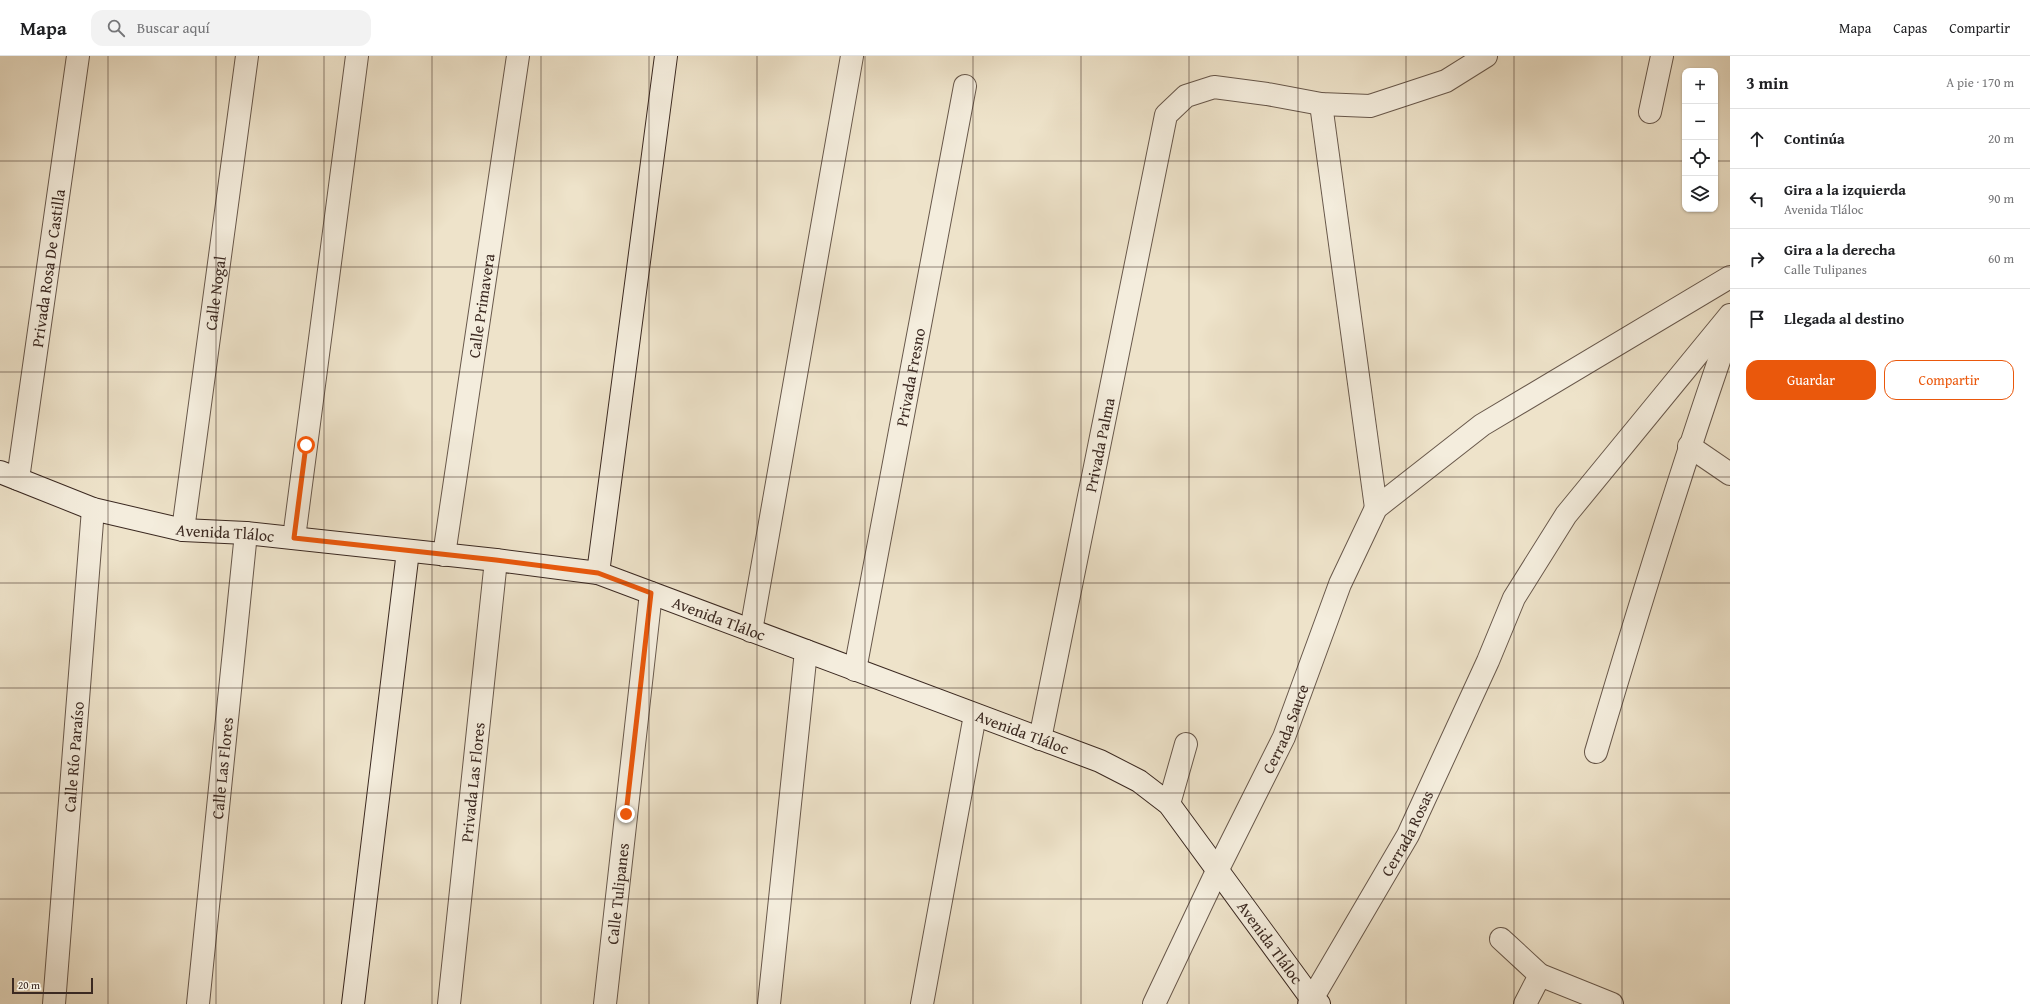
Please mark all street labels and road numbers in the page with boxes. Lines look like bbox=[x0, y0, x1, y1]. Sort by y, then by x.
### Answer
street label: Privada Rosa De Castilla bbox=[25, 187, 71, 349]
street label: Calle Primavera bbox=[461, 251, 501, 360]
street label: Calle Nogal bbox=[198, 254, 232, 332]
street label: Privada Fresno bbox=[889, 326, 931, 428]
street label: Privada Palma bbox=[1078, 395, 1121, 494]
street label: Avenida Tláloc bbox=[174, 517, 276, 548]
street label: Avenida Tláloc bbox=[669, 590, 769, 647]
street label: Cerrada Sauce bbox=[1256, 681, 1314, 778]
street label: Calle Río Paraíso bbox=[57, 701, 90, 813]
street label: Avenida Tláloc bbox=[972, 704, 1072, 760]
street label: Calle Las Flores bbox=[205, 716, 239, 820]
street label: Privada Las Flores bbox=[454, 721, 491, 843]
street label: Cerrada Rosas bbox=[1374, 786, 1439, 881]
street label: Calle Tulipanes bbox=[600, 842, 635, 946]
street label: Avenida Tláloc bbox=[1232, 896, 1309, 989]

